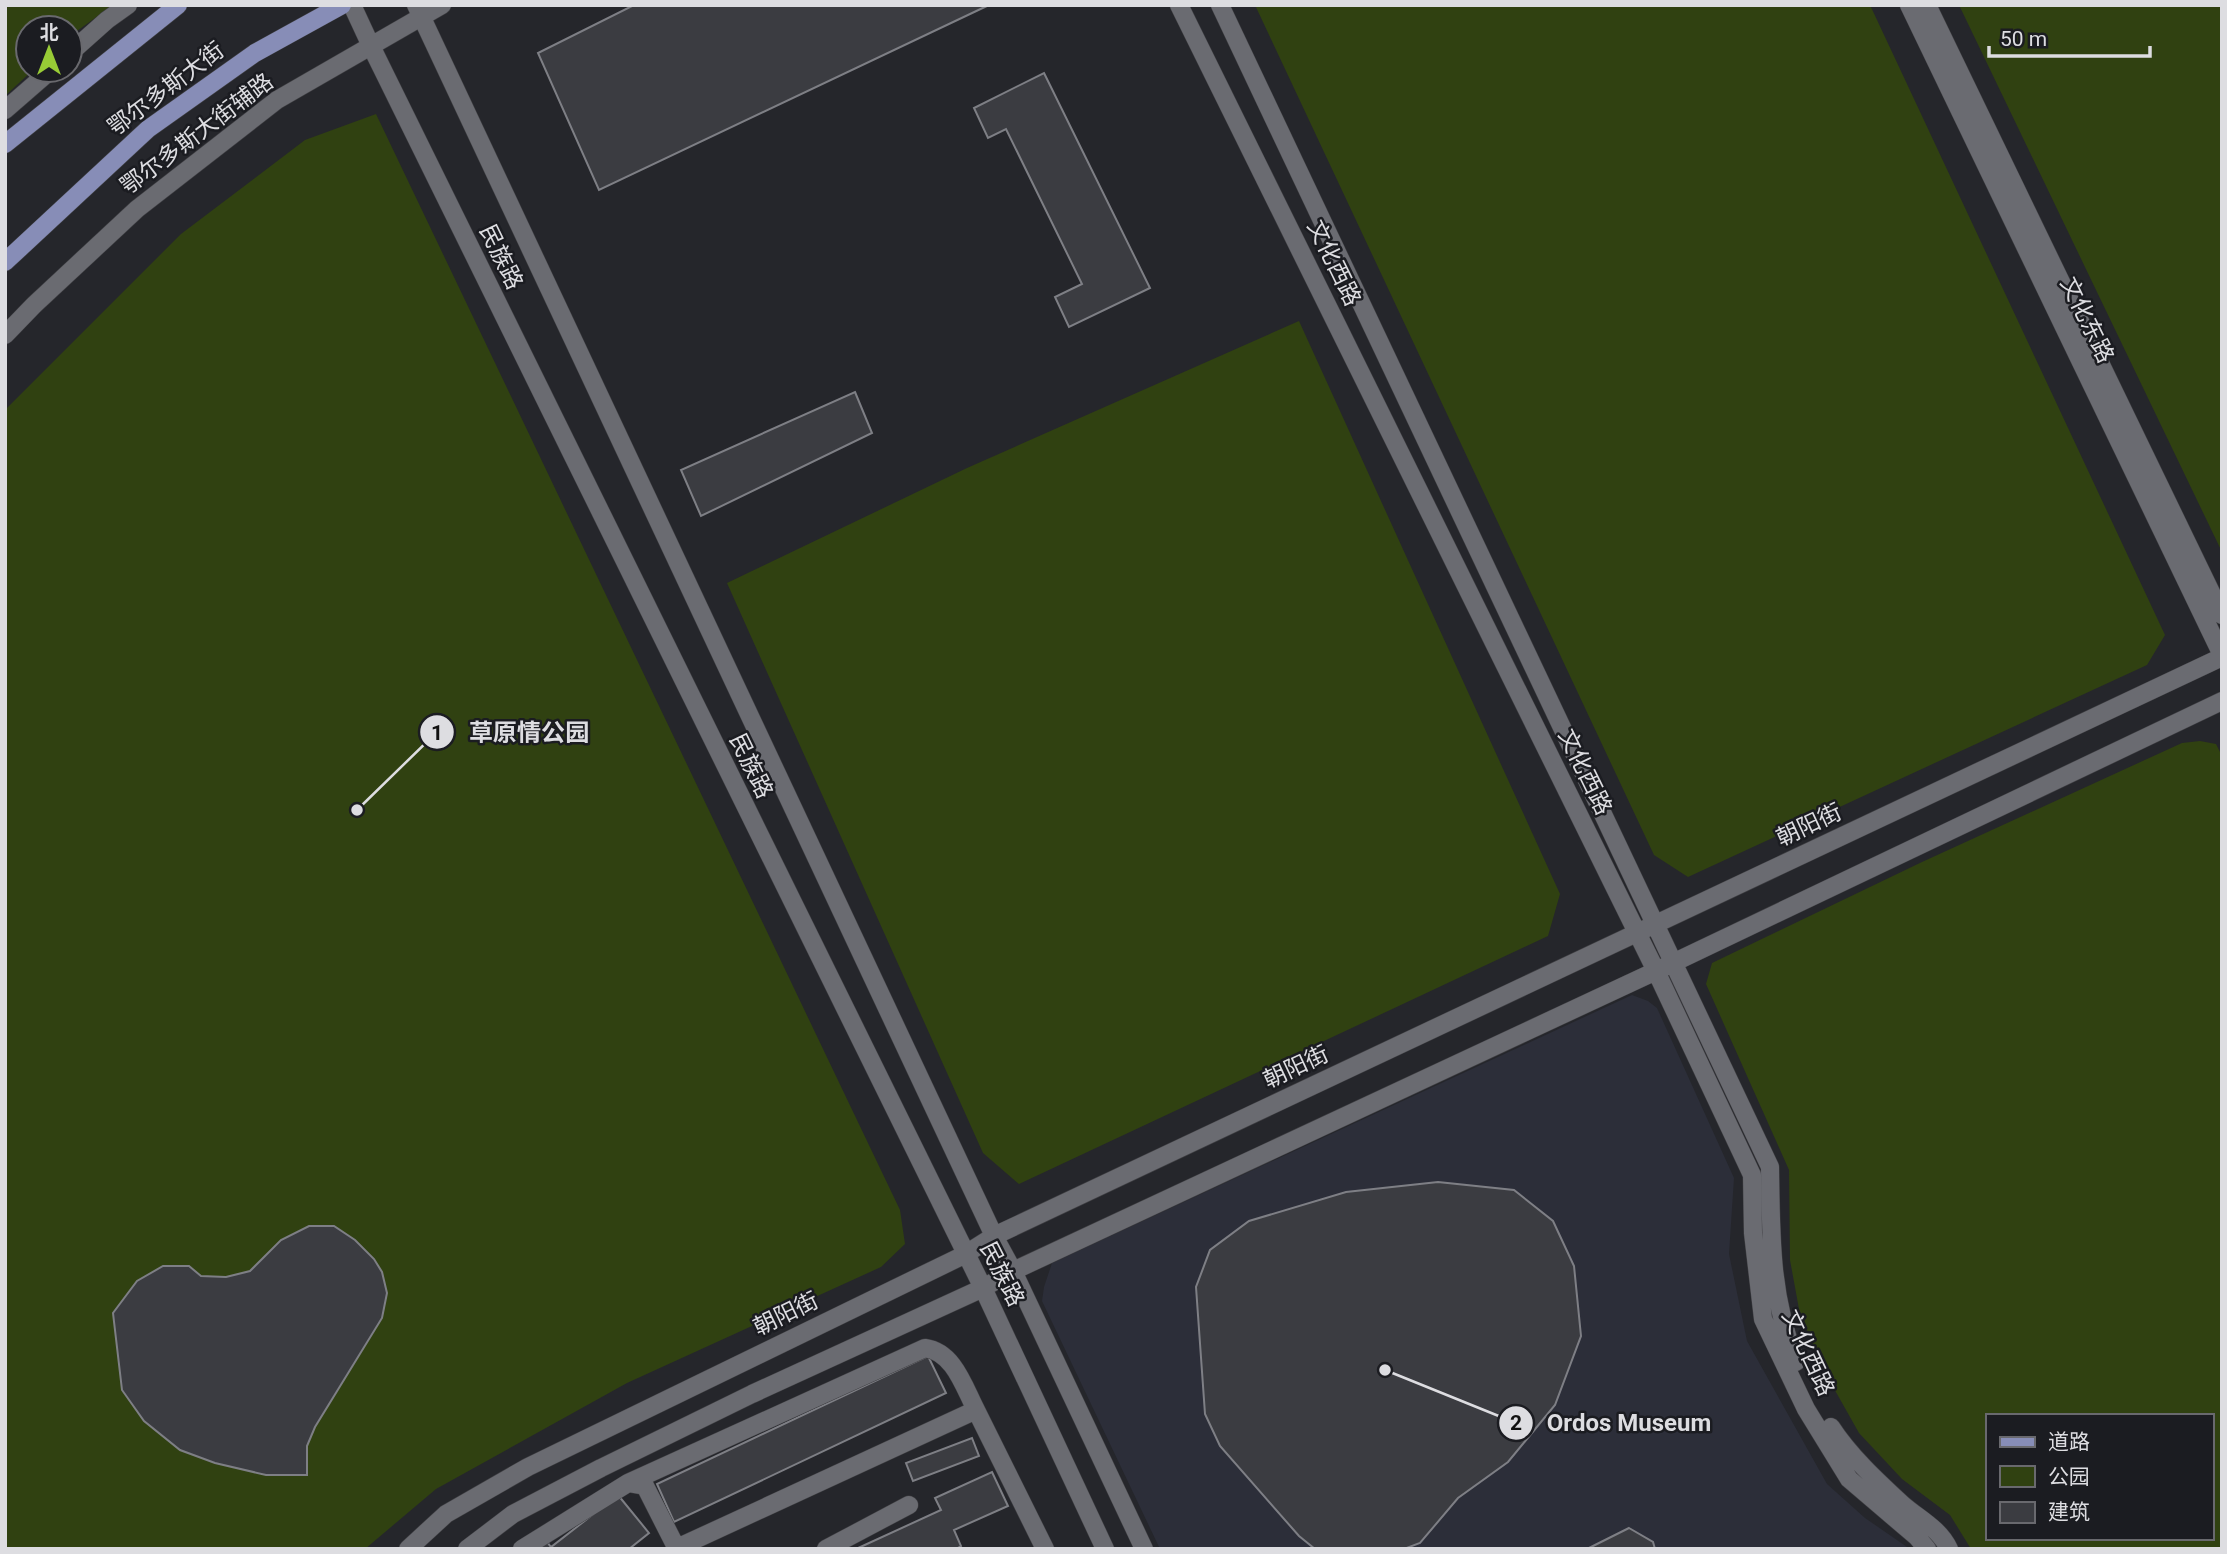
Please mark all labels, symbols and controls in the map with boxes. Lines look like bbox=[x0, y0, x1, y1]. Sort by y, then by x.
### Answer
north arrow bbox=[14, 14, 84, 84]
scale bar bbox=[1989, 14, 2150, 58]
text: 北 bbox=[39, 21, 59, 44]
text: 50 m bbox=[2000, 27, 2047, 51]
street label: 鄂尔多斯大街 bbox=[103, 37, 229, 141]
street label: 鄂尔多斯大街辅路 bbox=[115, 68, 279, 200]
street label: 文化西路 bbox=[1302, 216, 1366, 310]
street label: 民族路 bbox=[474, 220, 528, 294]
street label: 文化东路 bbox=[2055, 273, 2119, 367]
callout: 草原情公园 bbox=[420, 710, 603, 755]
text: 草原情公园 bbox=[469, 719, 589, 747]
text: 1 bbox=[431, 721, 443, 745]
street label: 文化西路 bbox=[1553, 725, 1617, 819]
street label: 民族路 bbox=[724, 729, 778, 803]
street label: 朝阳街 bbox=[1772, 798, 1846, 852]
street label: 朝阳街 bbox=[1259, 1040, 1333, 1094]
street label: 民族路 bbox=[974, 1237, 1030, 1311]
street label: 朝阳街 bbox=[749, 1287, 823, 1341]
street label: 文化西路 bbox=[1776, 1306, 1840, 1400]
callout: Ordos Museum bbox=[1498, 1400, 1726, 1445]
text: Ordos Museum bbox=[1547, 1409, 1711, 1437]
text: 2 bbox=[1510, 1411, 1522, 1435]
legend bbox=[1986, 1414, 2213, 1540]
text: 道路 bbox=[2048, 1430, 2090, 1454]
text: 公园 bbox=[2048, 1465, 2090, 1489]
text: 建筑 bbox=[2048, 1500, 2090, 1524]

